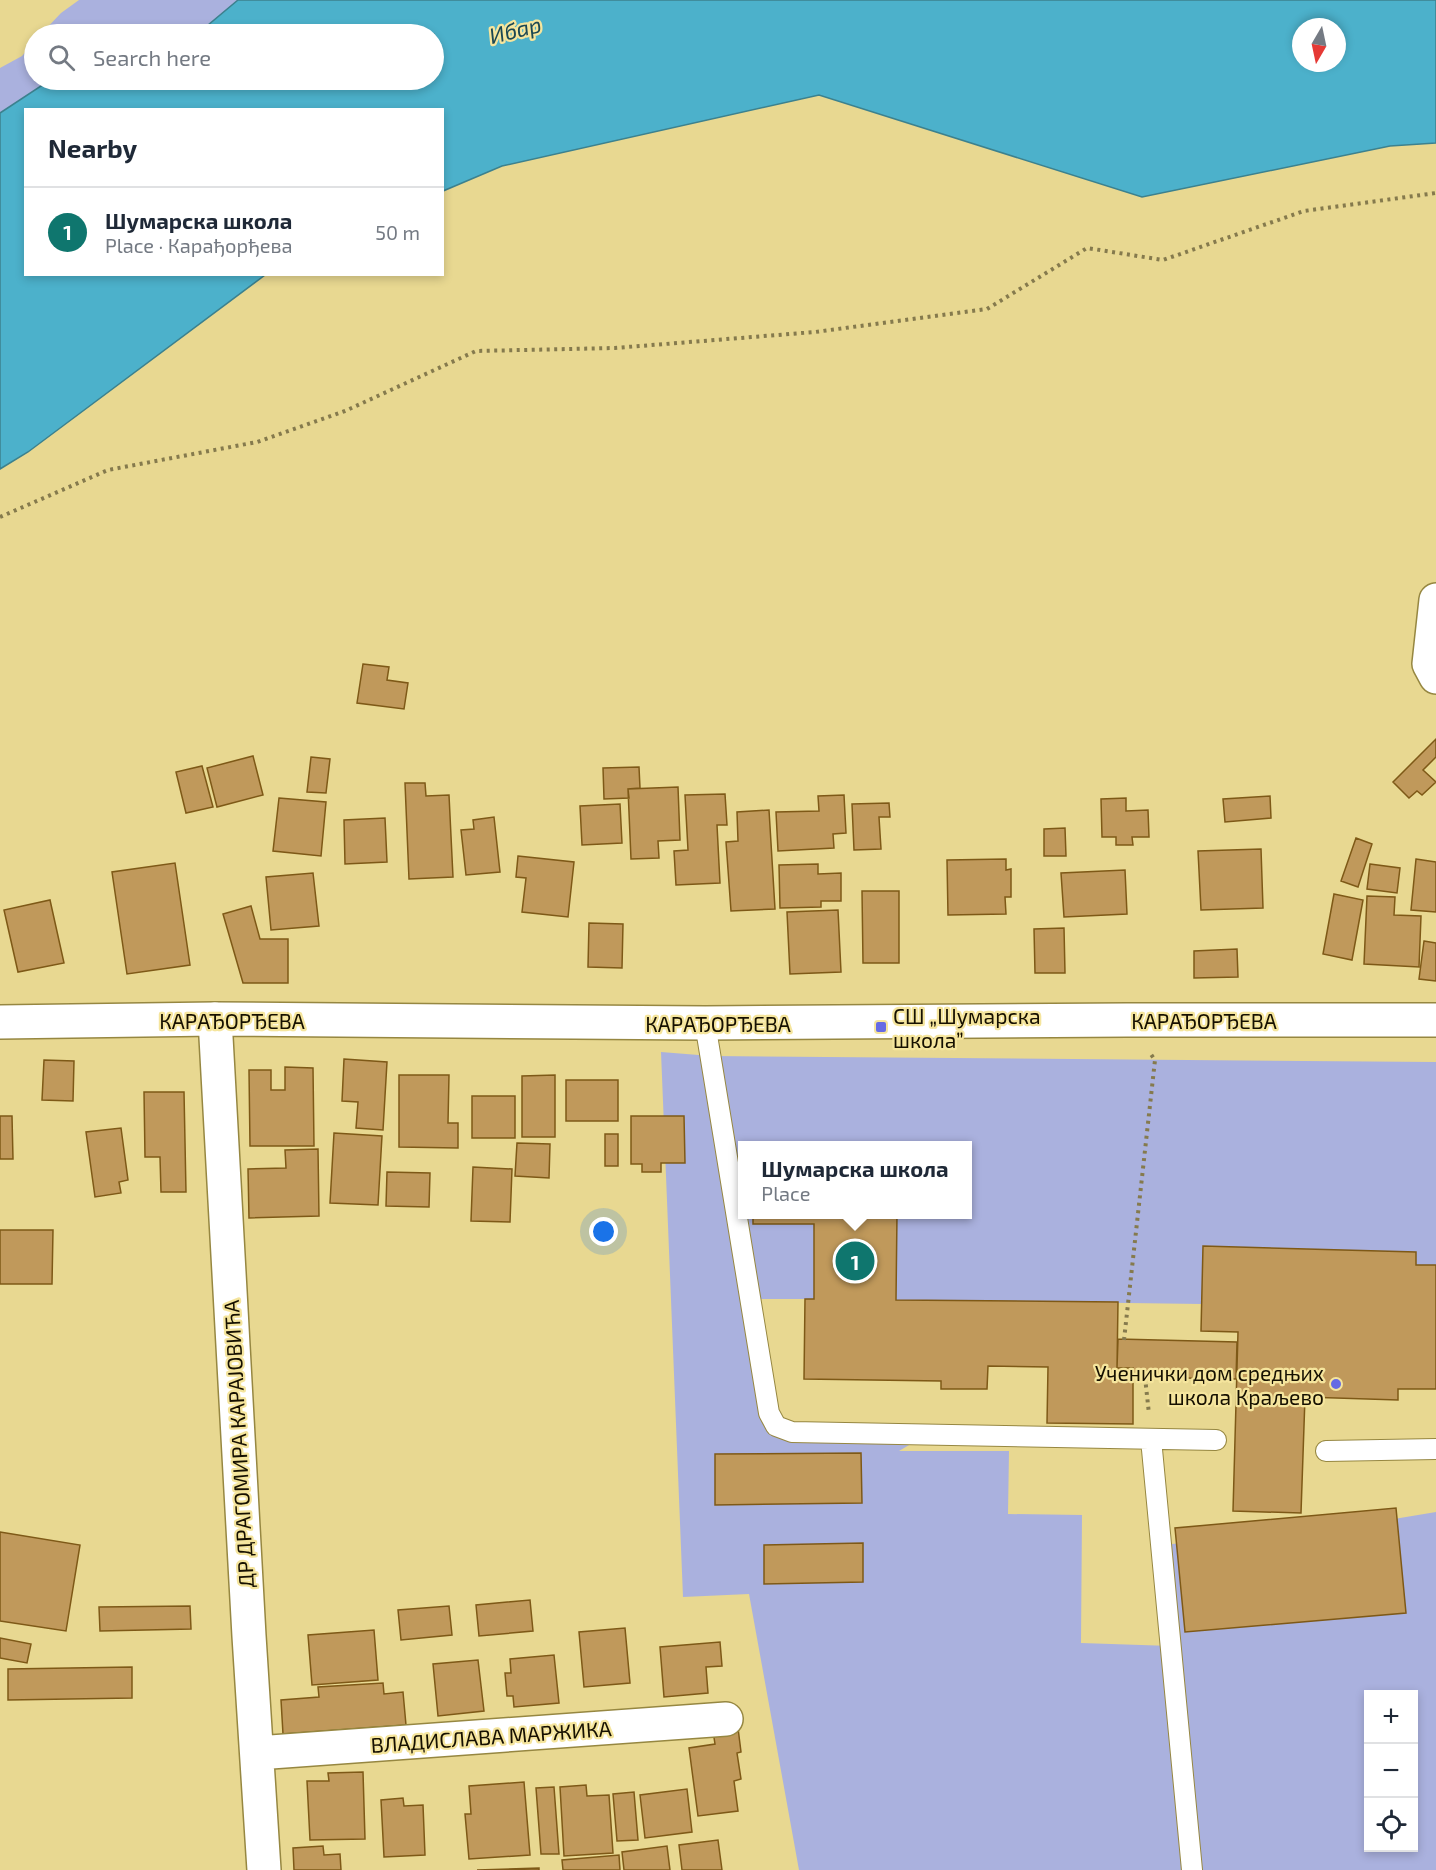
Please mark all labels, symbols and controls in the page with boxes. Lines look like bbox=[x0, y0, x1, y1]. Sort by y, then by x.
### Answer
water label: Ибар bbox=[486, 10, 544, 48]
north arrow bbox=[1292, 18, 1346, 72]
search box bbox=[24, 24, 444, 90]
icon: search bbox=[45, 41, 78, 74]
text: Search here bbox=[93, 44, 211, 70]
text: Nearby bbox=[48, 132, 137, 163]
text: Шумарска школа bbox=[105, 207, 292, 233]
text: 1 bbox=[63, 220, 72, 244]
text: 50 m bbox=[375, 220, 420, 244]
text: Place · Карађорђева bbox=[105, 233, 293, 257]
place label: СШ „Шумарска школа” bbox=[893, 1003, 1041, 1052]
street label: КАРАЂОРЂЕВА bbox=[159, 1008, 305, 1033]
street label: КАРАЂОРЂЕВА bbox=[1131, 1008, 1277, 1033]
street label: КАРАЂОРЂЕВА bbox=[645, 1011, 791, 1036]
marker: СШ „Шумарска школа” bbox=[874, 1020, 888, 1034]
popup bbox=[738, 1141, 972, 1219]
text: Шумарска школа bbox=[761, 1155, 949, 1181]
text: Place bbox=[761, 1181, 810, 1205]
your location bbox=[589, 1217, 618, 1246]
pin: 1 bbox=[836, 1238, 874, 1284]
street label: ДР ДРАГОМИРА КАРАЈОВИЋА bbox=[218, 1299, 258, 1589]
place label: Ученички дом средњих школа Краљево bbox=[1095, 1360, 1324, 1409]
marker: Ученички дом средњих школа Краљево bbox=[1329, 1377, 1343, 1391]
map controls bbox=[1364, 1690, 1418, 1852]
button: + bbox=[1364, 1690, 1418, 1744]
street label: ВЛАДИСЛАВА МАРЖИКА bbox=[370, 1715, 612, 1757]
button: − bbox=[1364, 1744, 1418, 1798]
button: locate bbox=[1364, 1798, 1418, 1852]

